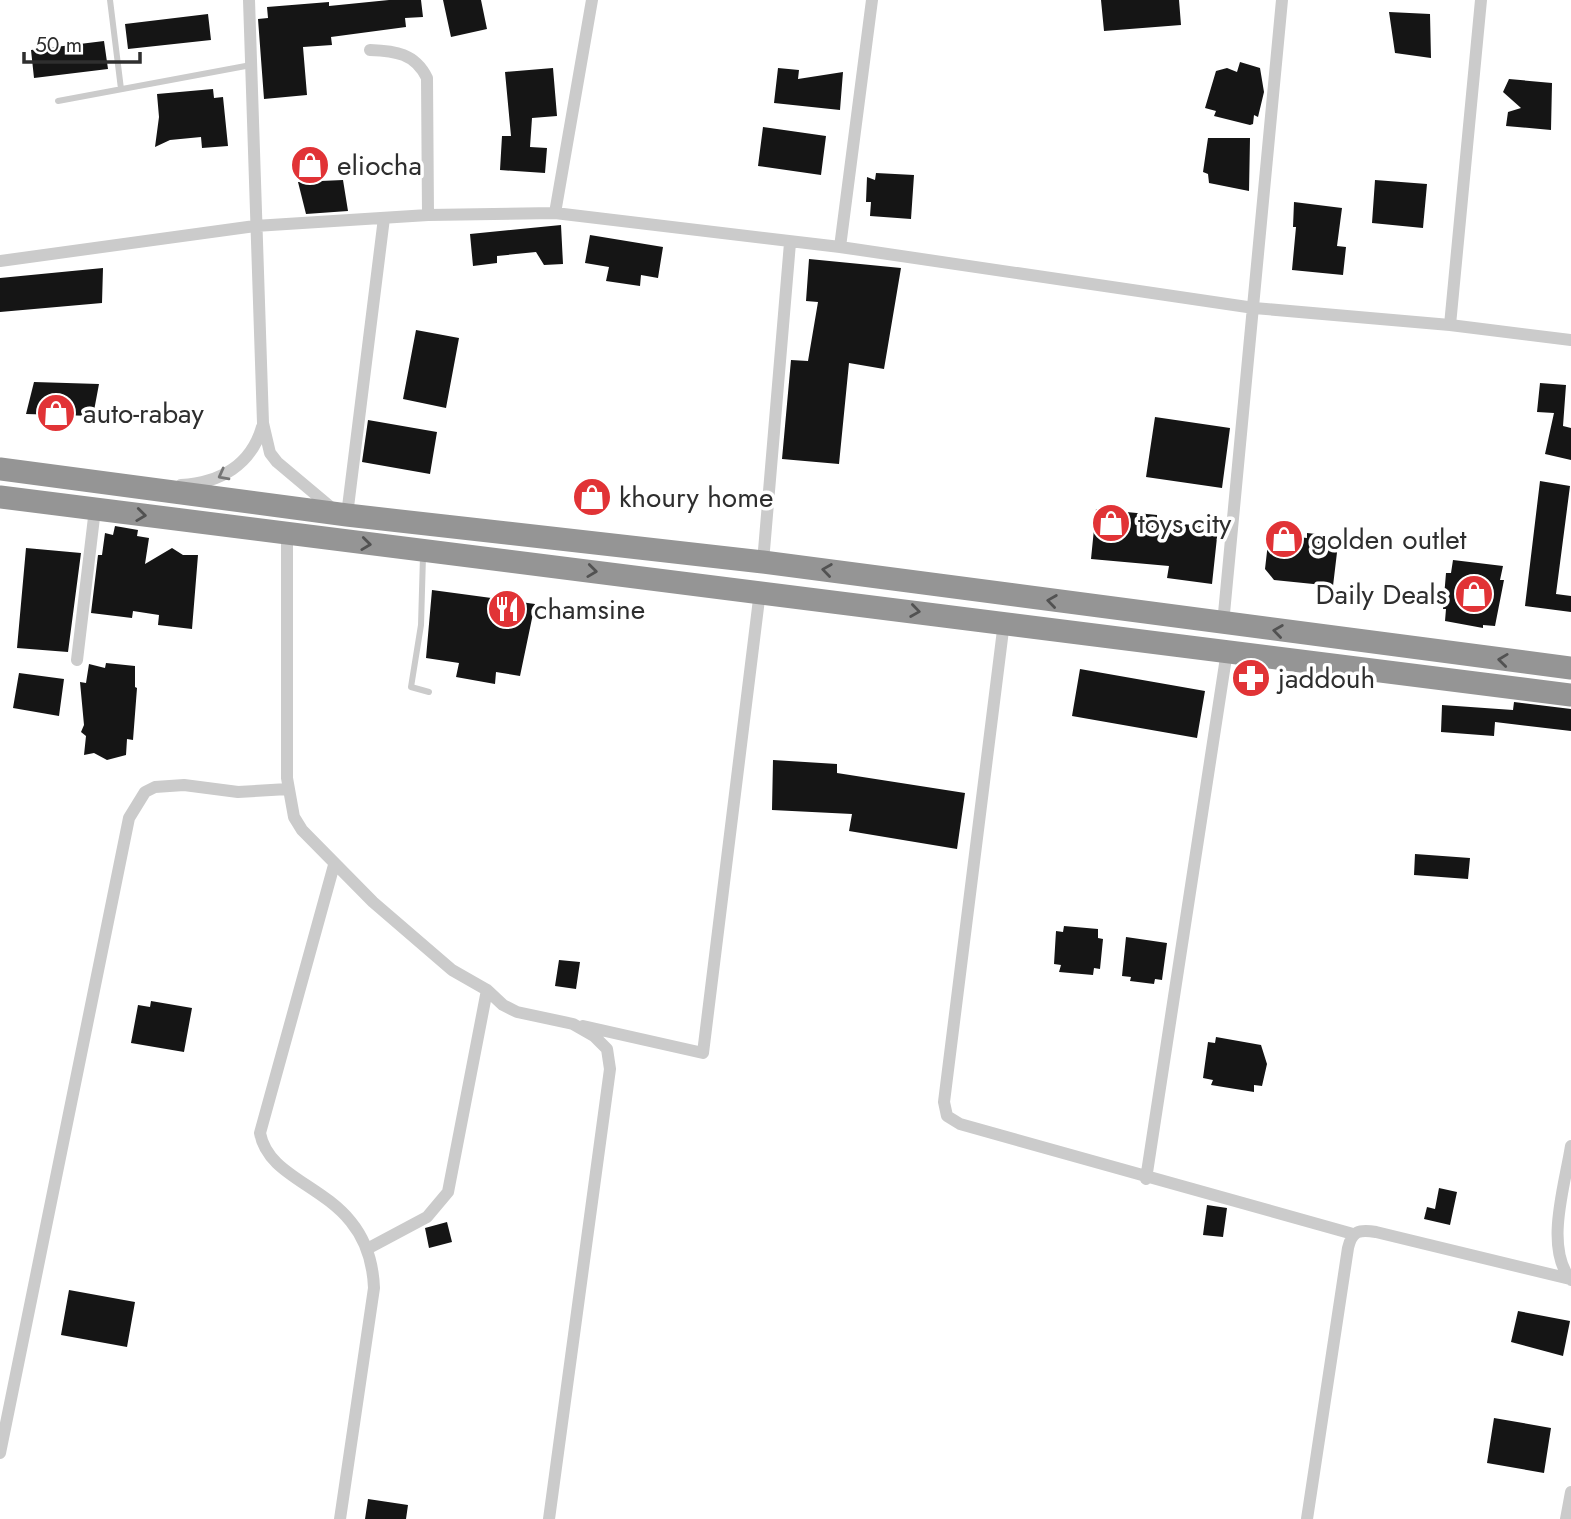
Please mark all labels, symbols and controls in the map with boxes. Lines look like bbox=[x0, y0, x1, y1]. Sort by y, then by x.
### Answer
scale bar bbox=[24, 21, 140, 65]
text: 50 m bbox=[35, 30, 82, 60]
shop icon: eliocha bbox=[289, 144, 331, 186]
place label: eliocha bbox=[337, 145, 422, 186]
shop icon: auto-rabay bbox=[35, 392, 77, 434]
place label: auto-rabay bbox=[83, 393, 204, 434]
one-way arrow bbox=[218, 466, 230, 480]
shop icon: khoury home bbox=[571, 476, 613, 518]
place label: khoury home bbox=[619, 477, 773, 518]
shop icon: toys city bbox=[1090, 502, 1132, 544]
place label: toys city bbox=[1138, 503, 1232, 544]
one-way arrow bbox=[135, 507, 146, 522]
shop icon: golden outlet bbox=[1263, 518, 1305, 560]
place label: golden outlet bbox=[1311, 519, 1467, 560]
one-way arrow bbox=[360, 536, 372, 551]
one-way arrow bbox=[821, 563, 832, 578]
one-way arrow bbox=[586, 564, 598, 579]
shop icon: Daily Deals bbox=[1453, 573, 1495, 615]
place label: Daily Deals bbox=[1315, 574, 1447, 615]
restaurant icon: chamsine bbox=[486, 588, 528, 630]
place label: chamsine bbox=[534, 589, 645, 630]
one-way arrow bbox=[1046, 593, 1058, 608]
one-way arrow bbox=[909, 603, 921, 618]
one-way arrow bbox=[1272, 624, 1283, 639]
one-way arrow bbox=[1497, 652, 1509, 667]
pharmacy icon: jaddouh bbox=[1230, 657, 1272, 699]
place label: jaddouh bbox=[1276, 658, 1375, 699]

